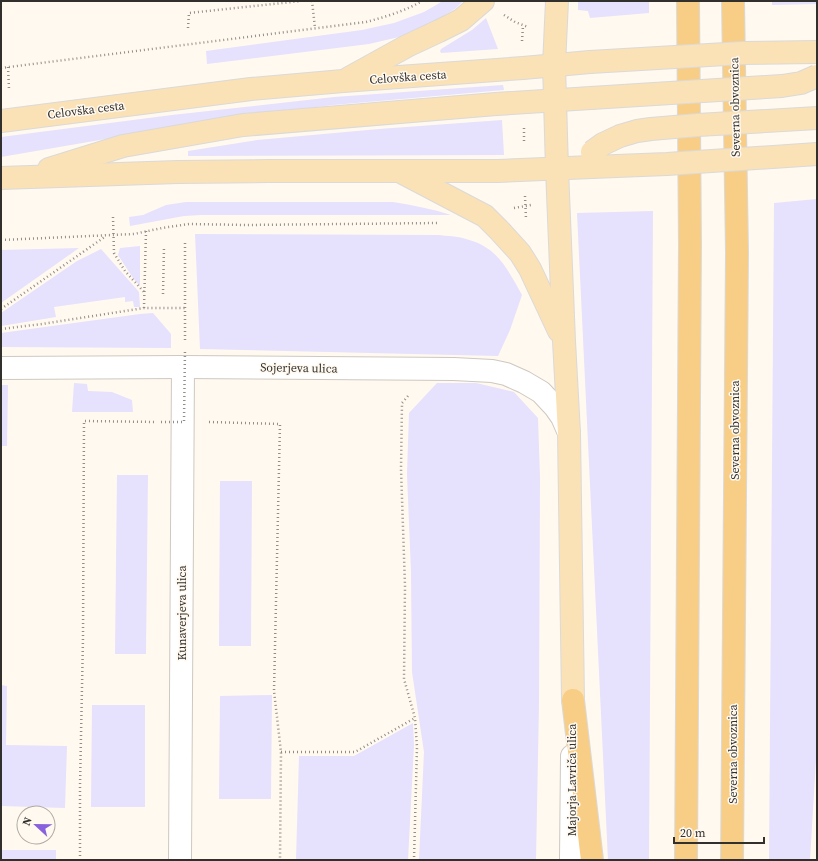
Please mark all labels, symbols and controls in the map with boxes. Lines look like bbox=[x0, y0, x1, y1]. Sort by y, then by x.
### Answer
street label: Severna obvoznica bbox=[726, 56, 744, 157]
street label: Celovška cesta bbox=[369, 66, 448, 88]
street label: Celovška cesta bbox=[47, 97, 126, 123]
street label: Sojerjeva ulica bbox=[260, 359, 339, 377]
street label: Severna obvoznica bbox=[727, 379, 743, 480]
street label: Kunaverjeva ulica bbox=[174, 565, 190, 661]
street label: Severna obvoznica bbox=[725, 703, 741, 804]
street label: Majorja Lavriča ulica bbox=[564, 723, 580, 836]
north arrow bbox=[16, 805, 56, 845]
text: N bbox=[19, 815, 36, 828]
scale bar bbox=[674, 819, 764, 845]
text: 20 m bbox=[680, 825, 706, 841]

